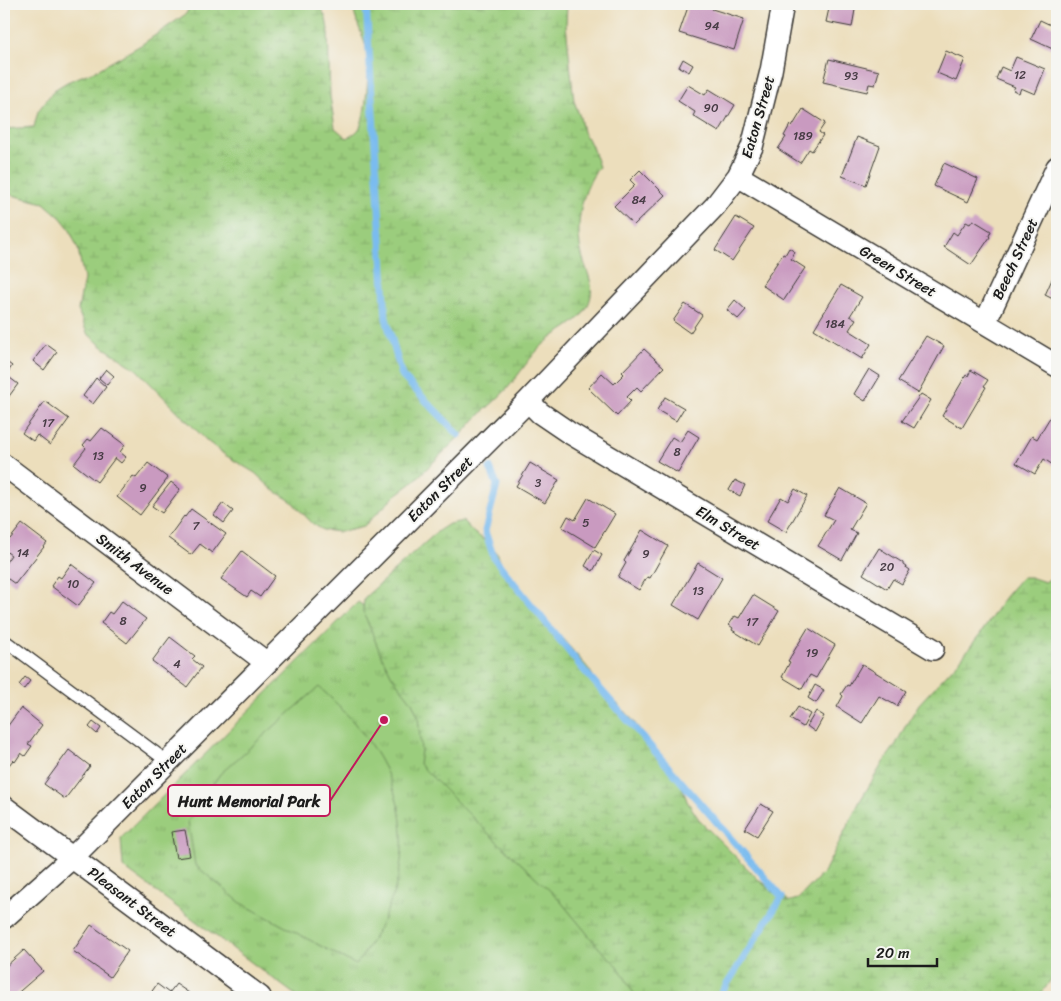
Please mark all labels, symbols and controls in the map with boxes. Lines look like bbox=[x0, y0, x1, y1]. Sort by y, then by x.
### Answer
house number: 94 bbox=[705, 15, 720, 37]
house number: 12 bbox=[1014, 64, 1026, 86]
house number: 93 bbox=[844, 65, 858, 87]
street label: Eaton Street bbox=[734, 72, 782, 162]
house number: 90 bbox=[704, 97, 719, 119]
house number: 189 bbox=[793, 125, 813, 147]
house number: 84 bbox=[632, 189, 647, 211]
street label: Beech Street bbox=[985, 213, 1046, 304]
street label: Green Street bbox=[854, 238, 942, 305]
house number: 184 bbox=[825, 313, 845, 335]
house number: 17 bbox=[42, 412, 55, 434]
house number: 8 bbox=[673, 441, 681, 463]
house number: 13 bbox=[92, 445, 104, 467]
street label: Eaton Street bbox=[401, 449, 480, 528]
house number: 3 bbox=[535, 472, 542, 494]
house number: 9 bbox=[139, 477, 147, 499]
street label: Elm Street bbox=[691, 498, 766, 558]
house number: 5 bbox=[582, 512, 590, 534]
house number: 7 bbox=[193, 515, 201, 537]
street label: Smith Avenue bbox=[91, 526, 180, 602]
house number: 14 bbox=[17, 542, 30, 564]
house number: 9 bbox=[642, 543, 650, 565]
house number: 20 bbox=[880, 556, 895, 578]
house number: 10 bbox=[67, 573, 80, 595]
house number: 13 bbox=[692, 580, 704, 602]
house number: 8 bbox=[119, 610, 127, 632]
house number: 17 bbox=[746, 611, 759, 633]
house number: 19 bbox=[806, 642, 818, 664]
house number: 4 bbox=[173, 653, 181, 675]
street label: Eaton Street bbox=[115, 736, 194, 815]
callout: Hunt Memorial Park bbox=[168, 785, 330, 816]
text: Hunt Memorial Park bbox=[177, 787, 321, 816]
street label: Pleasant Street bbox=[82, 860, 182, 944]
scale bar bbox=[868, 936, 937, 968]
text: 20 m bbox=[876, 940, 910, 966]

